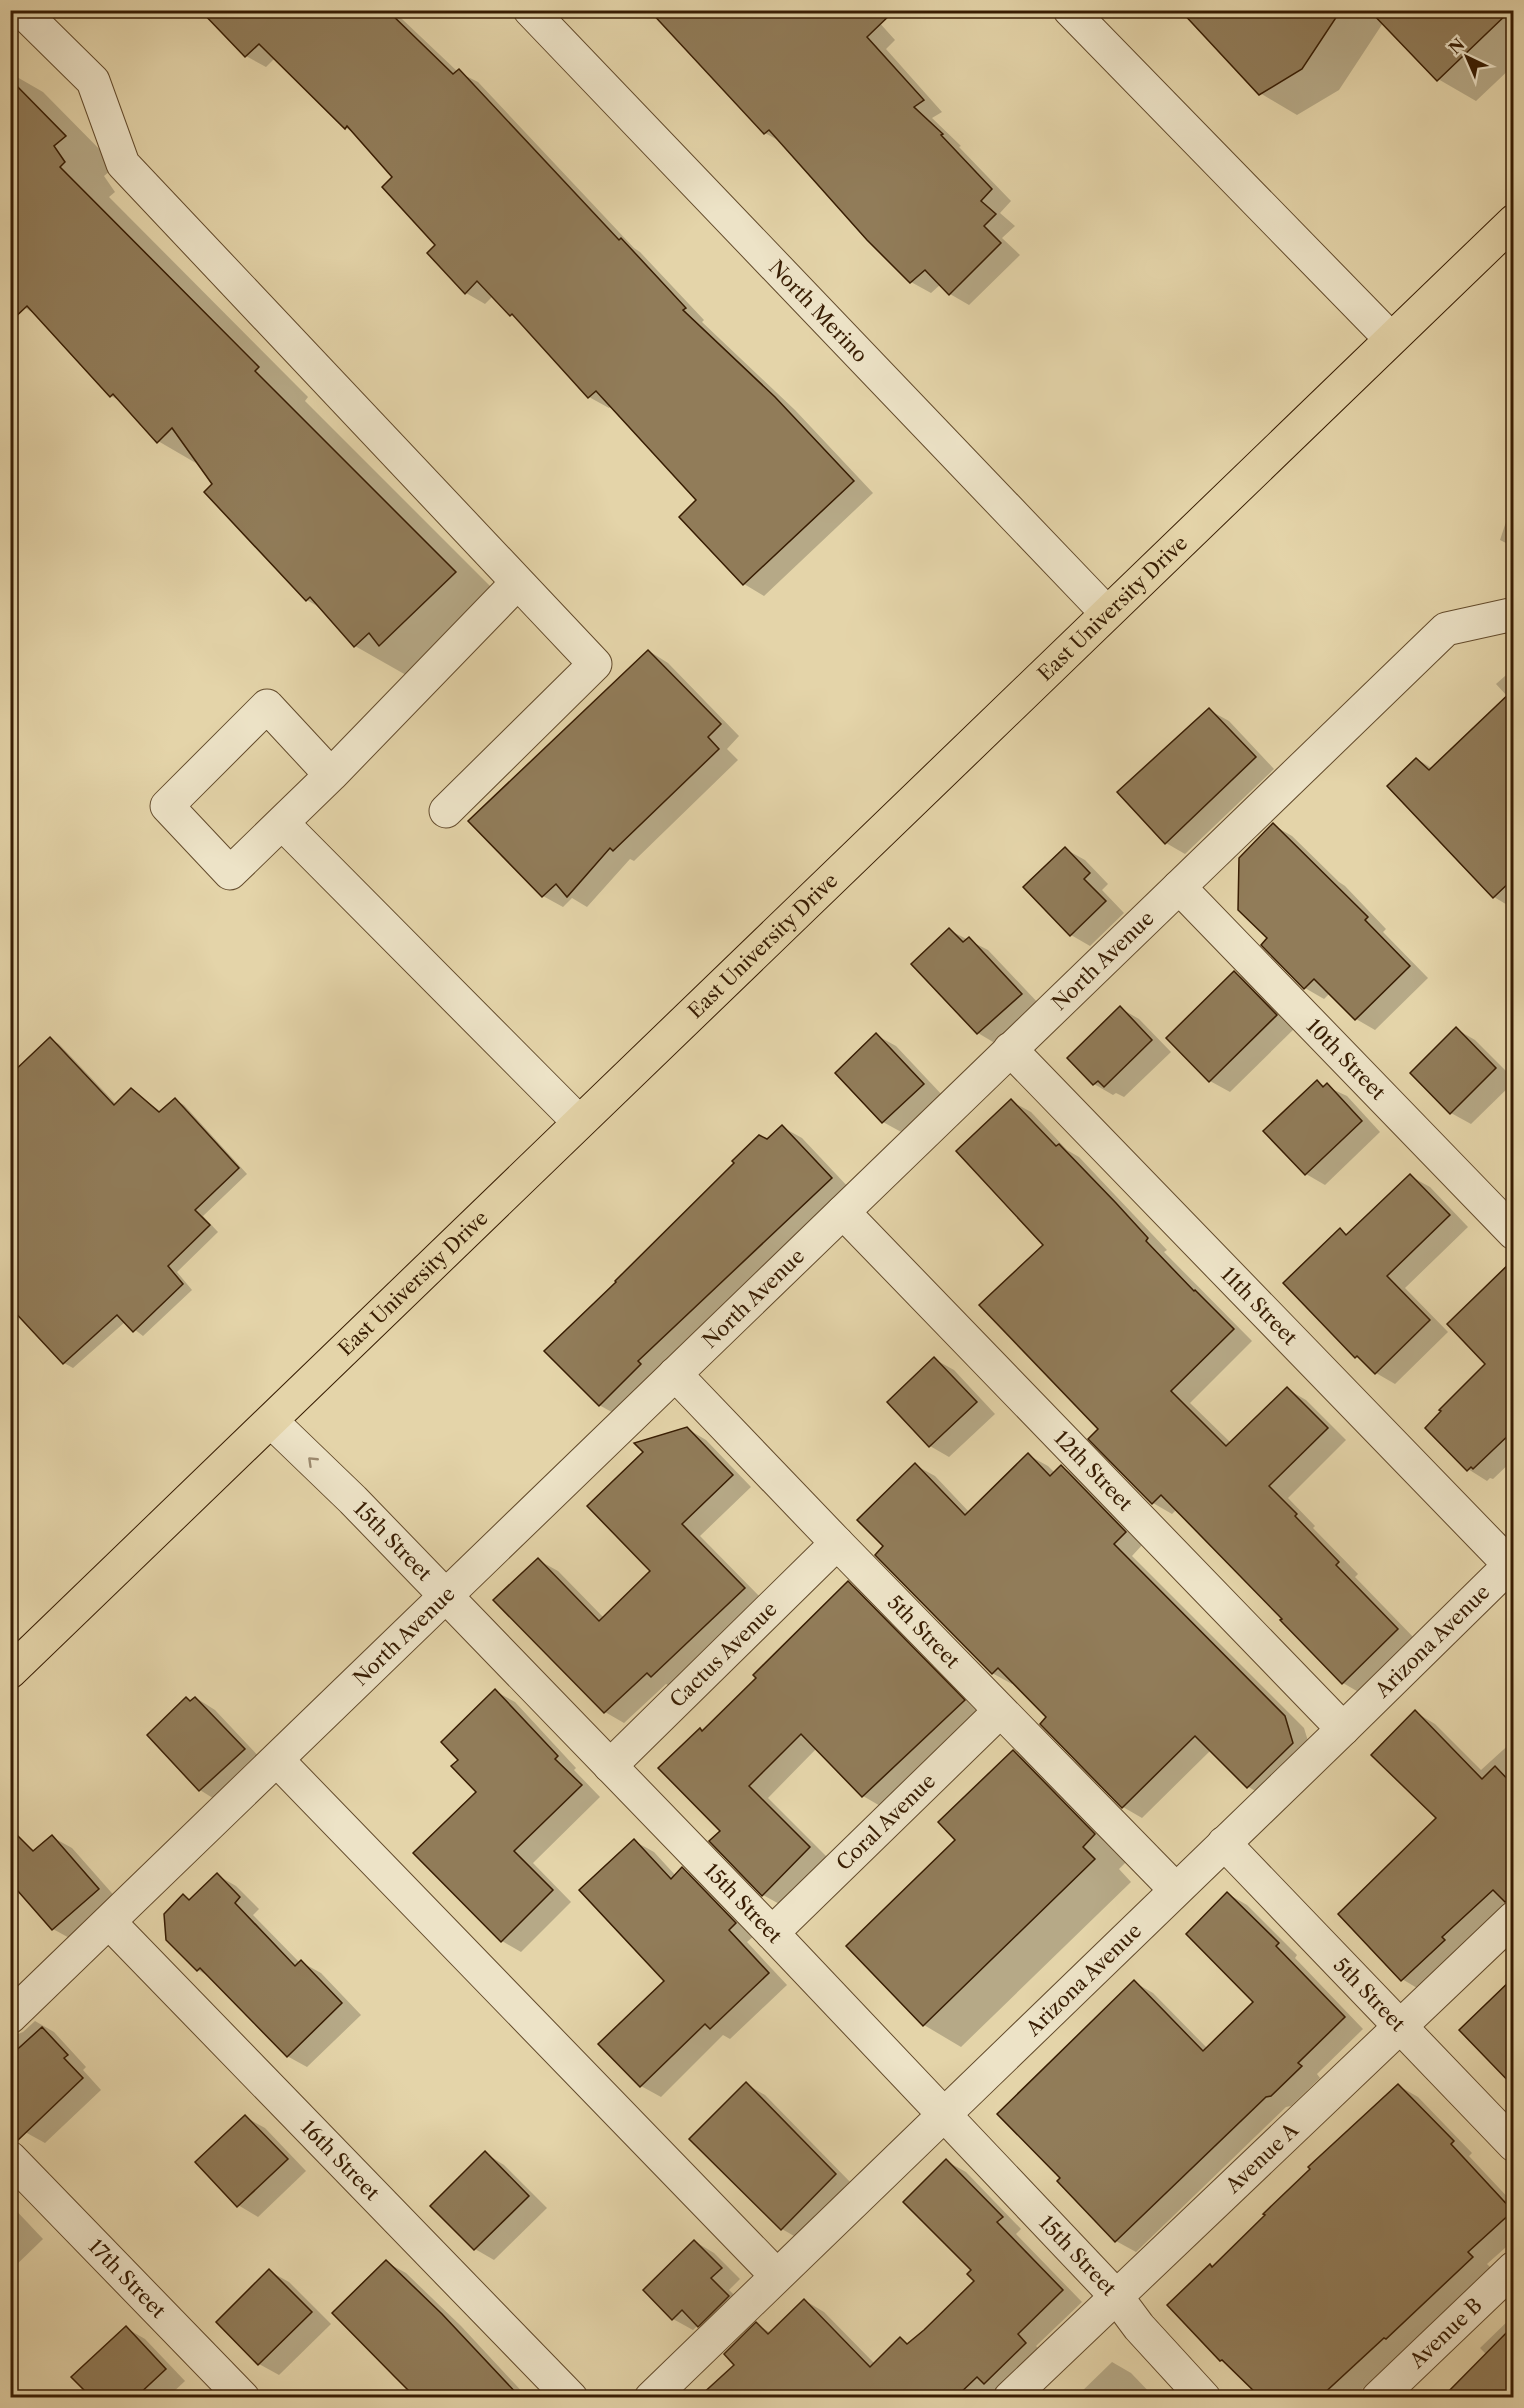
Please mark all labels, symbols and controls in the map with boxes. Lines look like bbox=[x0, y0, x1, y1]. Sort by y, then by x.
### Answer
north arrow bbox=[1437, 27, 1497, 87]
text: N bbox=[1445, 34, 1469, 58]
street label: North Merino bbox=[764, 255, 873, 367]
street label: East University Drive bbox=[1033, 531, 1192, 686]
street label: East University Drive bbox=[683, 868, 842, 1023]
street label: North Avenue bbox=[1047, 906, 1159, 1015]
street label: 10th Street bbox=[1302, 1014, 1390, 1105]
street label: East University Drive bbox=[333, 1206, 493, 1361]
street label: North Avenue bbox=[698, 1244, 809, 1353]
street label: 11th Street bbox=[1216, 1262, 1302, 1350]
street label: 12th Street bbox=[1049, 1426, 1137, 1516]
one-way arrow bbox=[308, 1457, 319, 1468]
street label: 15th Street bbox=[349, 1496, 436, 1586]
street label: Arizona Avenue bbox=[1370, 1580, 1495, 1703]
street label: North Avenue bbox=[348, 1582, 460, 1691]
street label: 5th Street bbox=[883, 1590, 964, 1673]
street label: Cactus Avenue bbox=[665, 1597, 782, 1712]
street label: Coral Avenue bbox=[832, 1769, 940, 1875]
street label: 15th Street bbox=[699, 1859, 787, 1948]
street label: Arizona Avenue bbox=[1021, 1919, 1146, 2041]
street label: 5th Street bbox=[1329, 1953, 1410, 2036]
street label: 16th Street bbox=[296, 2115, 384, 2205]
street label: Avenue A bbox=[1220, 2117, 1304, 2199]
street label: 15th Street bbox=[1034, 2211, 1121, 2301]
street label: 17th Street bbox=[84, 2234, 170, 2323]
street label: Avenue B bbox=[1404, 2293, 1487, 2374]

